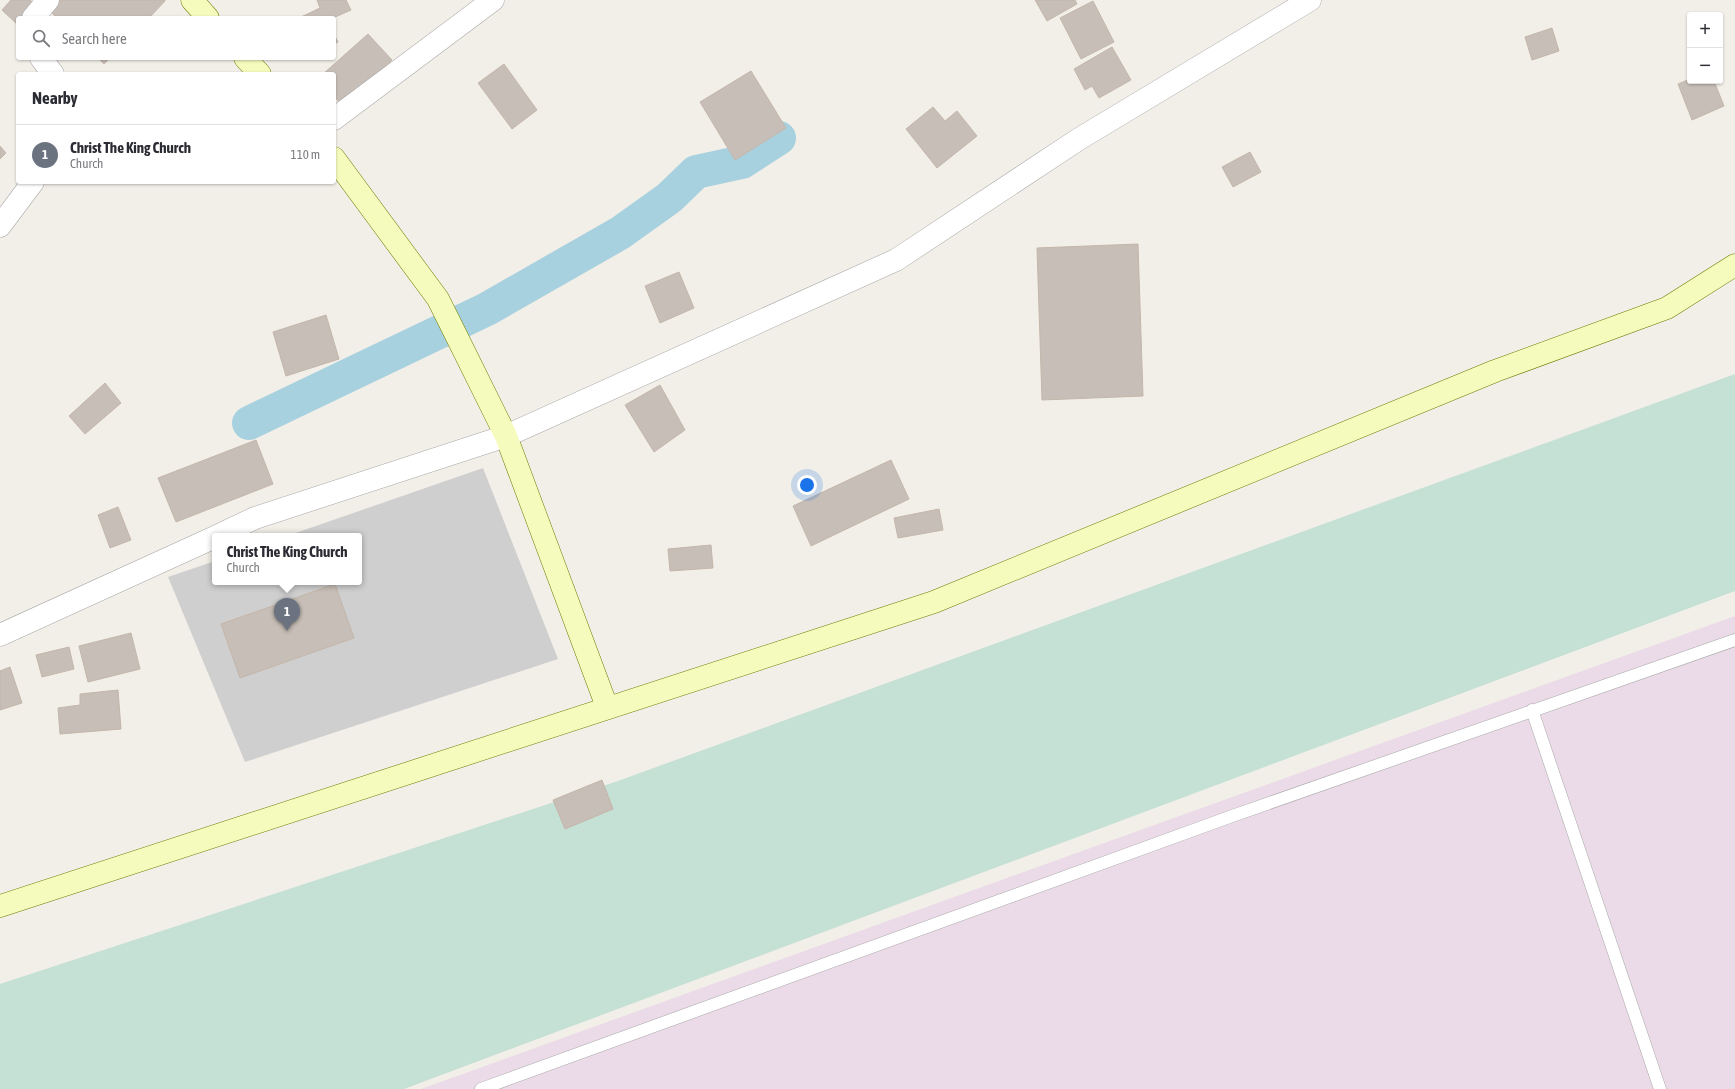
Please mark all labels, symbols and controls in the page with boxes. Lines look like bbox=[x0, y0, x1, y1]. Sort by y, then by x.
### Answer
map controls bbox=[1687, 12, 1723, 84]
button: + bbox=[1687, 12, 1723, 48]
search box bbox=[16, 16, 336, 60]
icon: search bbox=[30, 27, 52, 49]
text: Search here bbox=[62, 30, 127, 47]
button: − bbox=[1687, 48, 1723, 84]
text: Nearby bbox=[32, 88, 78, 108]
text: Christ The King Church bbox=[70, 139, 191, 156]
text: 1 bbox=[42, 147, 48, 162]
text: 110 m bbox=[291, 147, 320, 162]
text: Church bbox=[70, 156, 103, 171]
your location bbox=[797, 475, 817, 495]
popup bbox=[212, 533, 362, 585]
text: Christ The King Church bbox=[226, 543, 348, 560]
text: Church bbox=[226, 560, 260, 575]
pin: 1 bbox=[274, 598, 300, 631]

